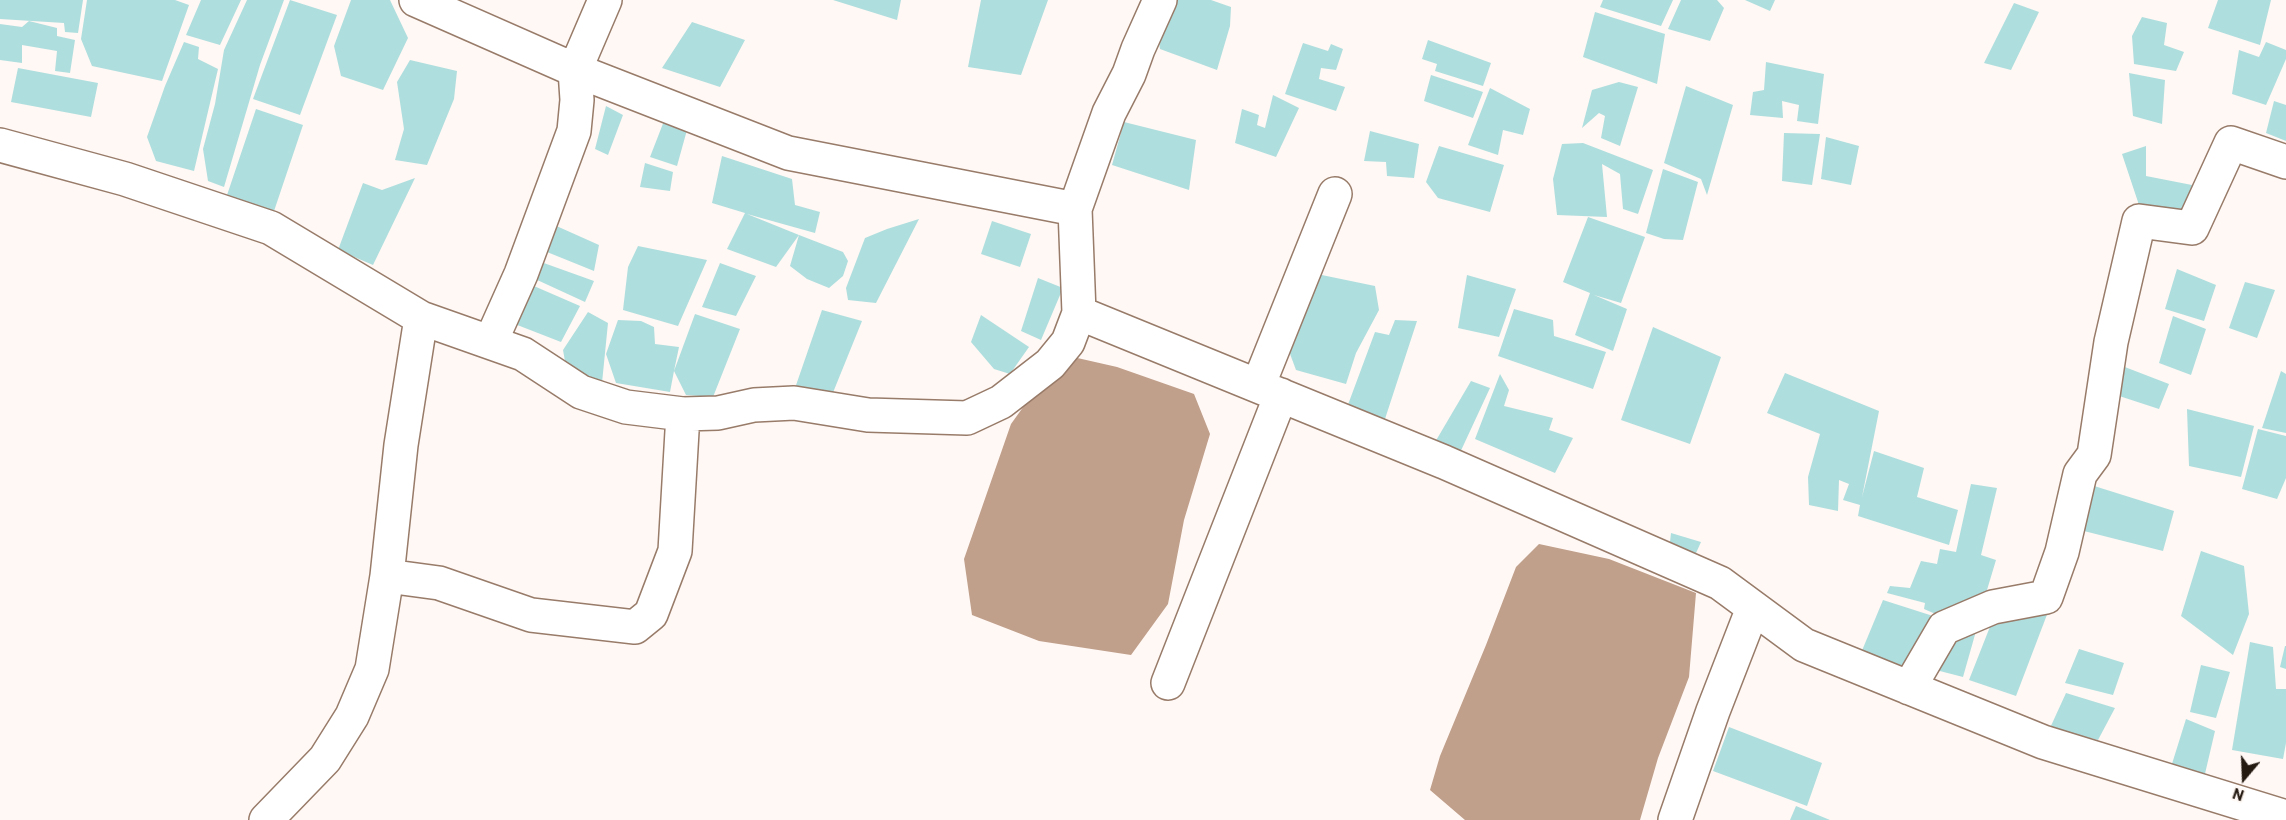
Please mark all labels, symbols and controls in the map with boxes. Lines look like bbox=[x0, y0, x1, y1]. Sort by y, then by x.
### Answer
north arrow bbox=[2214, 748, 2274, 808]
text: N bbox=[2230, 785, 2246, 806]

